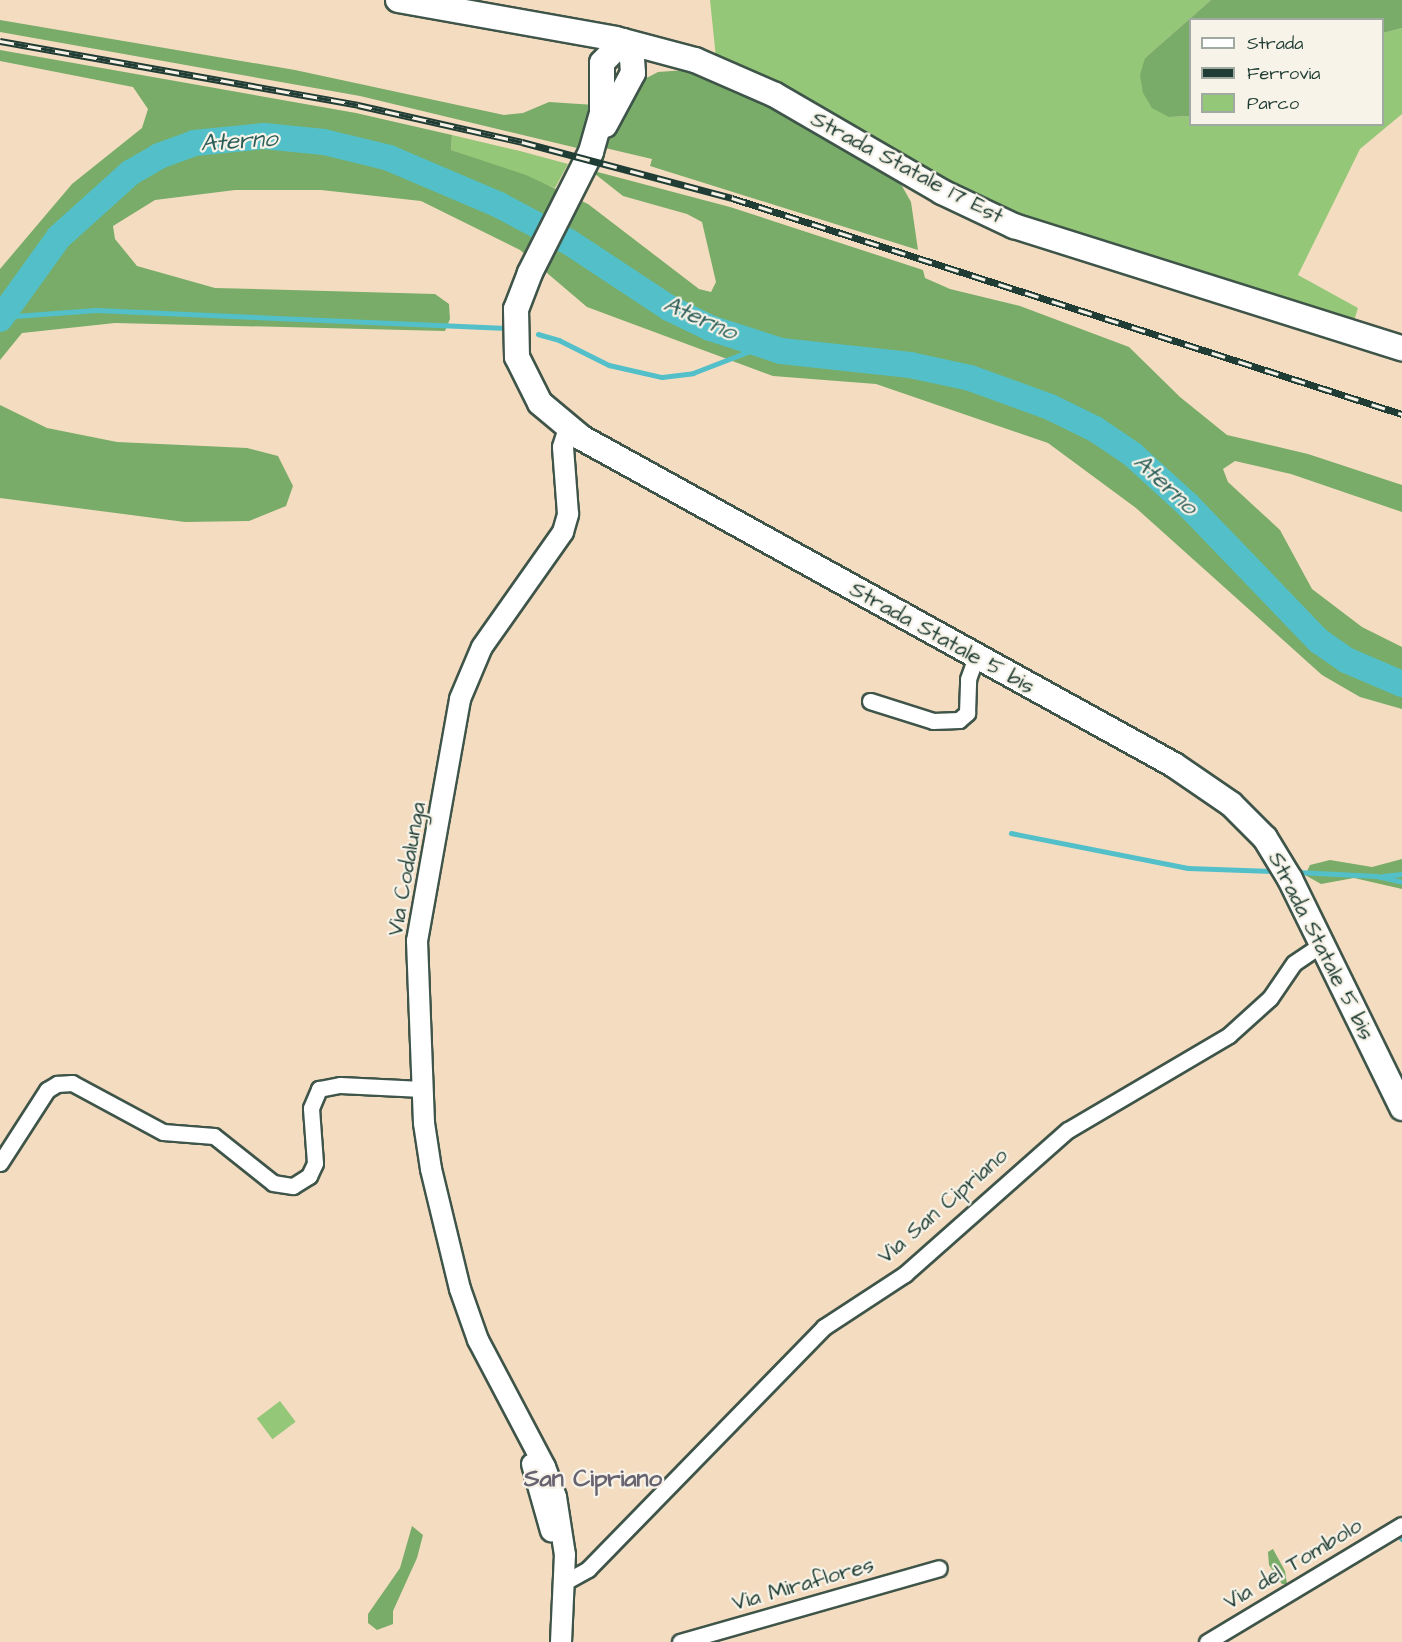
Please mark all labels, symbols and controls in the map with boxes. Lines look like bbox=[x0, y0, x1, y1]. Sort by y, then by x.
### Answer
legend bbox=[1189, 18, 1384, 126]
text: Strada bbox=[1247, 31, 1303, 56]
text: Ferrovia bbox=[1247, 61, 1320, 86]
text: Parco bbox=[1247, 91, 1299, 116]
street label: Strada Statale 17 Est bbox=[806, 106, 1008, 230]
water label: Aterno bbox=[200, 125, 278, 159]
water label: Aterno bbox=[659, 290, 741, 348]
water label: Aterno bbox=[1127, 448, 1203, 522]
street label: Strada Statale 5 bis bbox=[845, 576, 1039, 700]
street label: Via Codalunga bbox=[382, 800, 432, 938]
street label: Strada Statale 5 bis bbox=[1262, 848, 1380, 1044]
street label: Via San Cipriano bbox=[873, 1142, 1013, 1270]
district label: San Cipriano bbox=[524, 1466, 662, 1494]
street label: Via del Tombolo bbox=[1219, 1512, 1367, 1616]
street label: Via Miraflores bbox=[729, 1551, 877, 1617]

